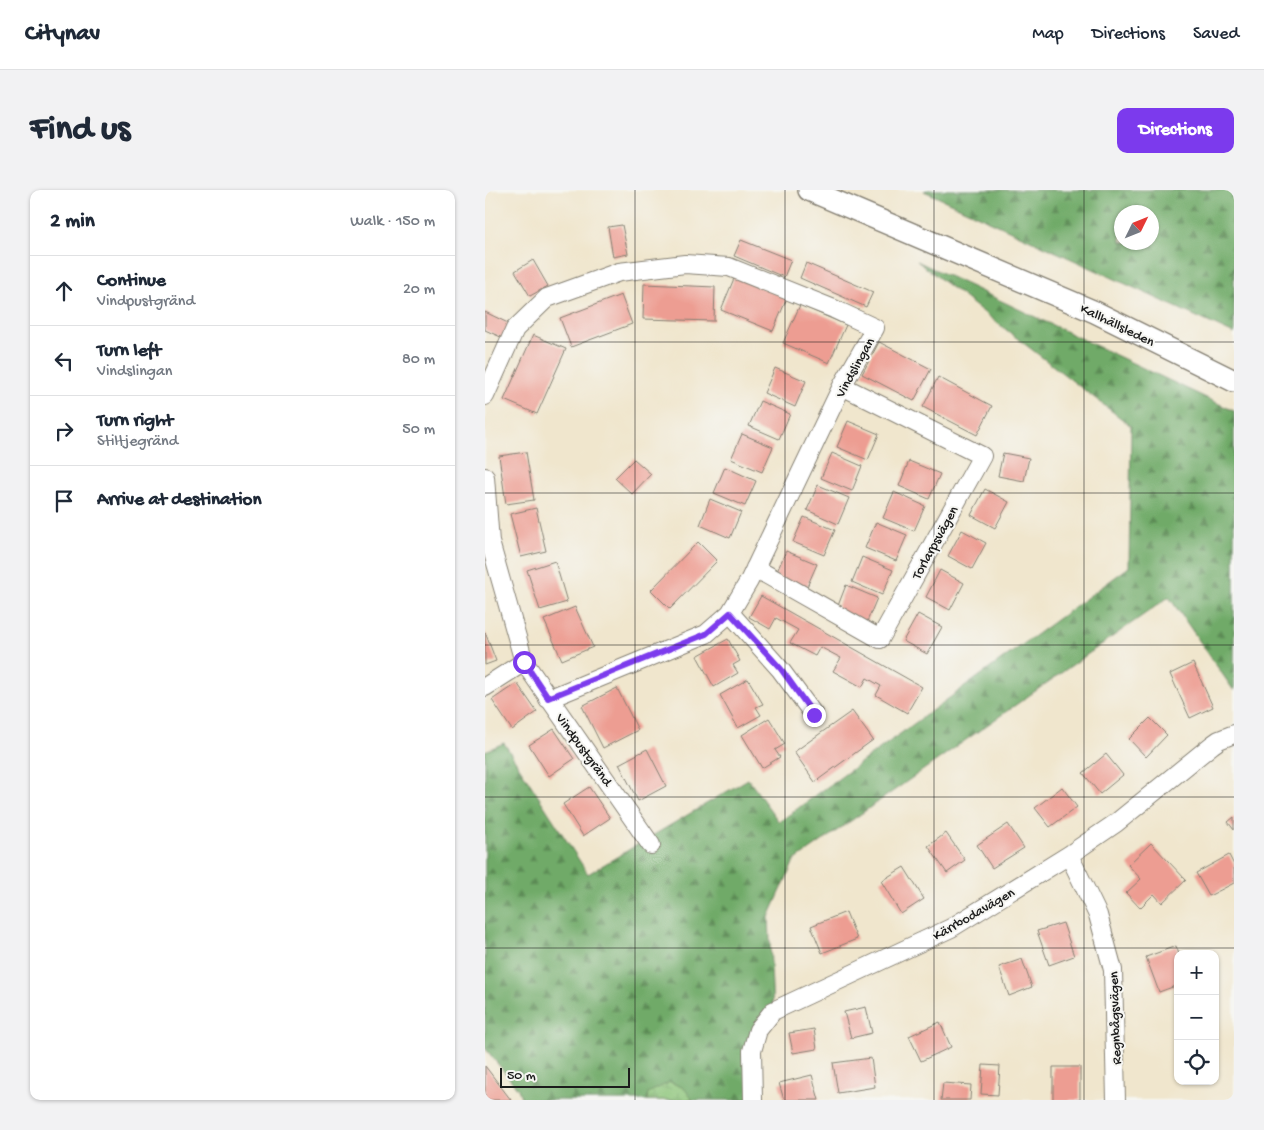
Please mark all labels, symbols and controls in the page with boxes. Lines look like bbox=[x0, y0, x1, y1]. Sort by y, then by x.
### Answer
text: Citynav bbox=[25, 20, 100, 49]
text: Map bbox=[1032, 24, 1064, 45]
text: Directions bbox=[1092, 24, 1165, 45]
text: Saved bbox=[1193, 24, 1239, 45]
button: Directions bbox=[1117, 108, 1234, 153]
text: Find us bbox=[30, 110, 130, 151]
north arrow bbox=[1114, 205, 1159, 250]
text: 2 min bbox=[50, 210, 95, 235]
text: Walk · 150 m bbox=[350, 213, 435, 232]
text: Continue bbox=[97, 270, 166, 293]
icon: ahead bbox=[50, 277, 78, 305]
text: 20 m bbox=[403, 281, 435, 300]
text: Vindpustgränd bbox=[97, 293, 195, 312]
street label: Kallhällsleden bbox=[1077, 301, 1157, 352]
street label: Vindslingan bbox=[832, 335, 880, 402]
text: Turn left bbox=[97, 340, 161, 363]
icon: left bbox=[50, 347, 78, 375]
text: 80 m bbox=[402, 351, 435, 370]
text: Vindslingan bbox=[97, 363, 172, 382]
text: Turn right bbox=[97, 410, 173, 433]
icon: right bbox=[50, 417, 78, 445]
text: 50 m bbox=[402, 421, 435, 440]
text: Stiltjegränd bbox=[97, 433, 178, 452]
icon: arrive bbox=[50, 487, 78, 515]
text: Arrive at destination bbox=[97, 489, 261, 512]
street label: Torlarpsvägen bbox=[909, 503, 963, 584]
route start bbox=[513, 651, 536, 674]
route end bbox=[803, 704, 826, 727]
street label: Vindpustgränd bbox=[550, 710, 616, 792]
street label: Kärrbodavägen bbox=[930, 885, 1019, 945]
map controls bbox=[1174, 950, 1219, 1085]
button: + bbox=[1174, 950, 1219, 995]
street label: Regnbågsvägen bbox=[1106, 971, 1127, 1065]
button: − bbox=[1174, 995, 1219, 1040]
button: locate bbox=[1174, 1040, 1219, 1085]
scale bar bbox=[500, 1065, 630, 1088]
text: 50 m bbox=[507, 1068, 536, 1085]

